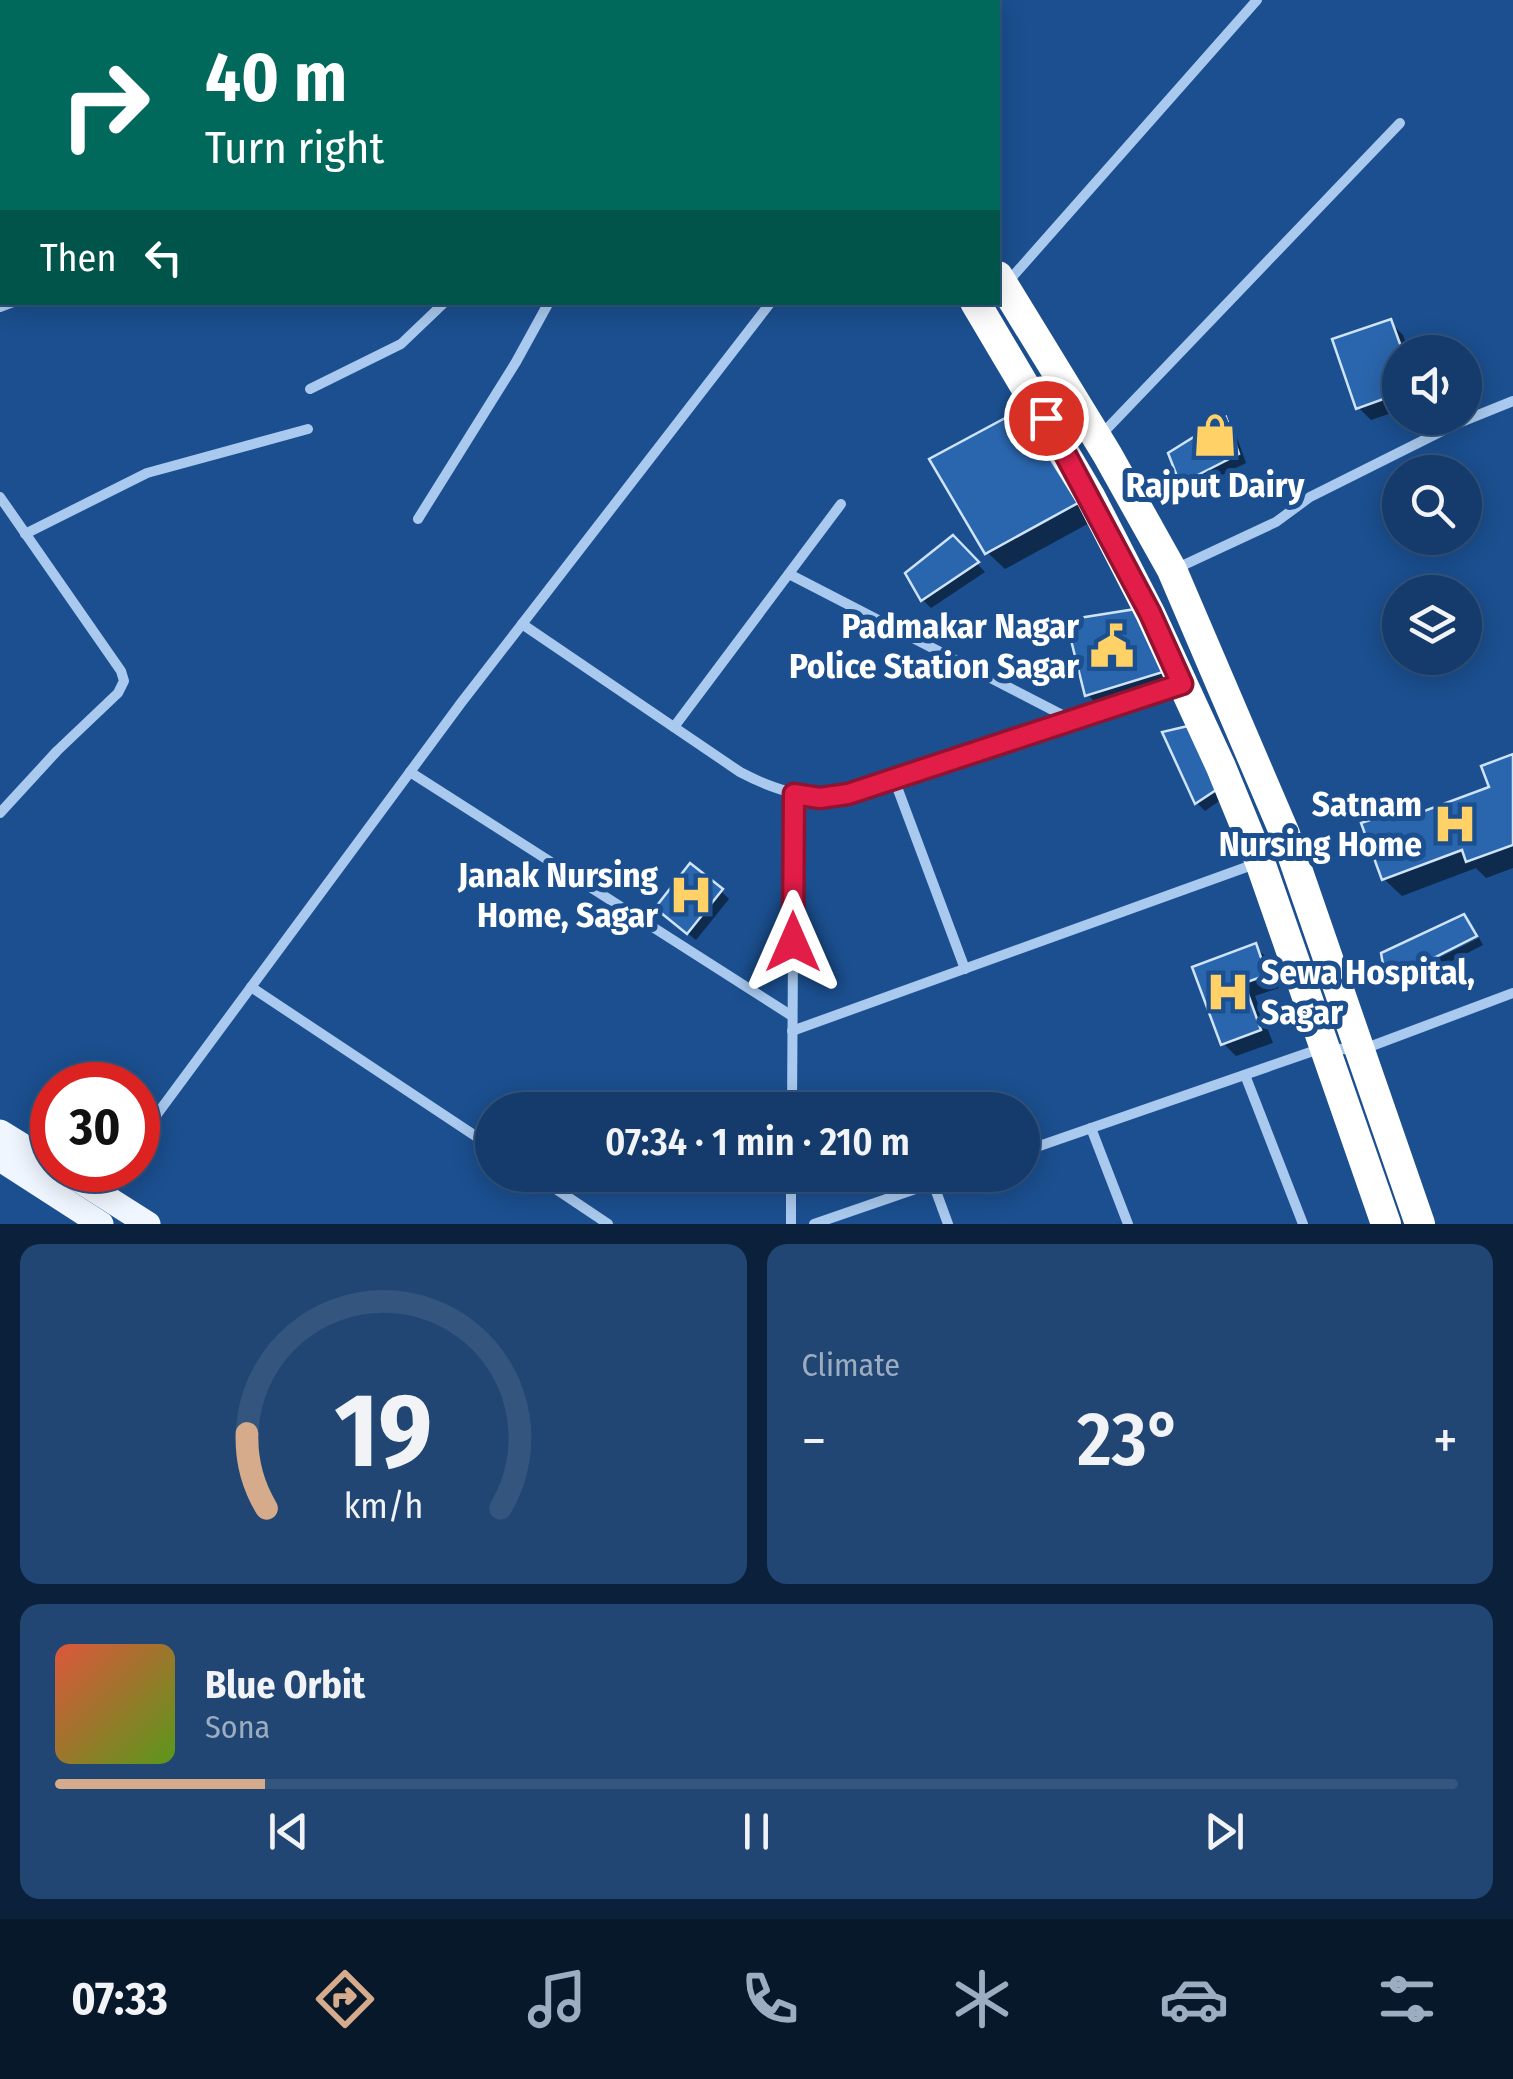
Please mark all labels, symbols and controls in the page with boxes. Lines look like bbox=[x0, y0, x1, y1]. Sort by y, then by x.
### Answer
text: 40 m bbox=[205, 36, 347, 120]
icon: right bbox=[40, 40, 170, 170]
text: Turn right bbox=[205, 121, 384, 175]
icon: left bbox=[136, 230, 191, 285]
text: Then bbox=[40, 235, 116, 281]
map controls bbox=[1382, 335, 1482, 675]
button: sound bbox=[1382, 335, 1482, 435]
pin bbox=[1004, 376, 1089, 461]
icon: arrive bbox=[1019, 391, 1074, 446]
shop icon: Rajput Dairy bbox=[1191, 411, 1239, 459]
button: search bbox=[1382, 455, 1482, 555]
place label: Rajput Dairy bbox=[1126, 464, 1305, 506]
button: layers bbox=[1382, 575, 1482, 675]
place label: Padmakar Nagar Police Station Sagar bbox=[789, 605, 1079, 687]
public building icon: Padmakar Nagar Police Station Sagar bbox=[1088, 622, 1136, 670]
place label: Satnam Nursing Home bbox=[1219, 783, 1422, 865]
hospital icon: Satnam Nursing Home bbox=[1431, 800, 1479, 848]
place label: Janak Nursing Home, Sagar bbox=[457, 854, 659, 936]
hospital icon: Janak Nursing Home, Sagar bbox=[667, 871, 715, 919]
position arrow bbox=[741, 890, 845, 994]
place label: Sewa Hospital, Sagar bbox=[1261, 951, 1475, 1033]
hospital icon: Sewa Hospital, Sagar bbox=[1204, 968, 1252, 1016]
speed limit sign: 30 bbox=[30, 1062, 160, 1192]
text: 07:34 · 1 min · 210 m bbox=[605, 1119, 910, 1165]
text: Climate bbox=[802, 1346, 900, 1384]
text: 19 bbox=[334, 1369, 432, 1494]
text: 23° bbox=[1077, 1395, 1182, 1485]
text: − bbox=[802, 1408, 826, 1474]
text: + bbox=[1433, 1408, 1458, 1474]
text: km/h bbox=[343, 1485, 423, 1527]
text: Blue Orbit bbox=[205, 1662, 365, 1708]
text: Sona bbox=[205, 1708, 270, 1746]
icon: previous bbox=[261, 1804, 316, 1859]
icon: pause bbox=[729, 1804, 784, 1859]
icon: next bbox=[1197, 1804, 1252, 1859]
icon: directions bbox=[310, 1964, 380, 2034]
icon: music bbox=[522, 1964, 592, 2034]
icon: phone bbox=[735, 1964, 805, 2034]
icon: climate bbox=[947, 1964, 1017, 2034]
icon: car bbox=[1159, 1964, 1229, 2034]
icon: filters bbox=[1372, 1964, 1442, 2034]
text: 07:33 bbox=[71, 1972, 168, 2026]

